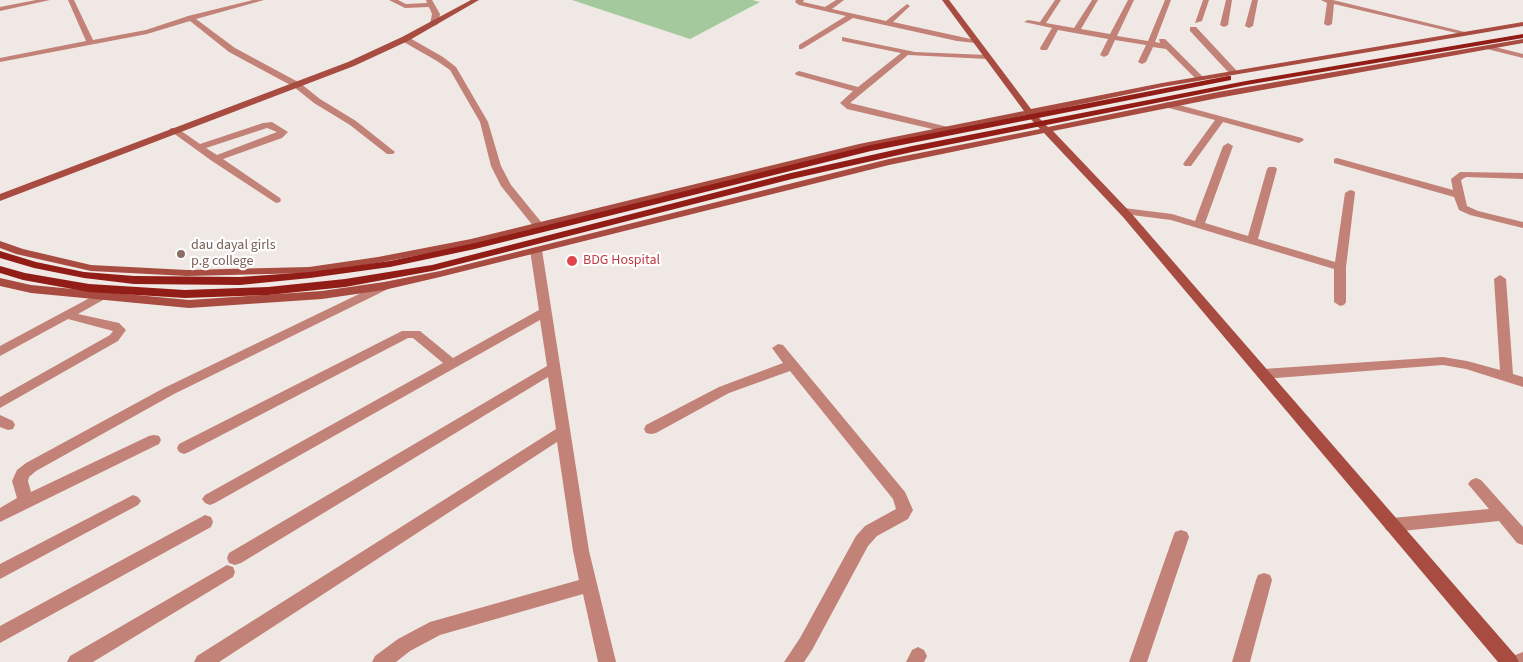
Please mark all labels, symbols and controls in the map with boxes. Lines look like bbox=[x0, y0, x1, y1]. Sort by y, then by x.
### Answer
place label: dau dayal girls p.g college bbox=[191, 238, 276, 270]
marker: dau dayal girls p.g college bbox=[175, 248, 187, 260]
place label: BDG Hospital bbox=[583, 253, 660, 269]
marker: BDG Hospital bbox=[565, 254, 579, 268]

